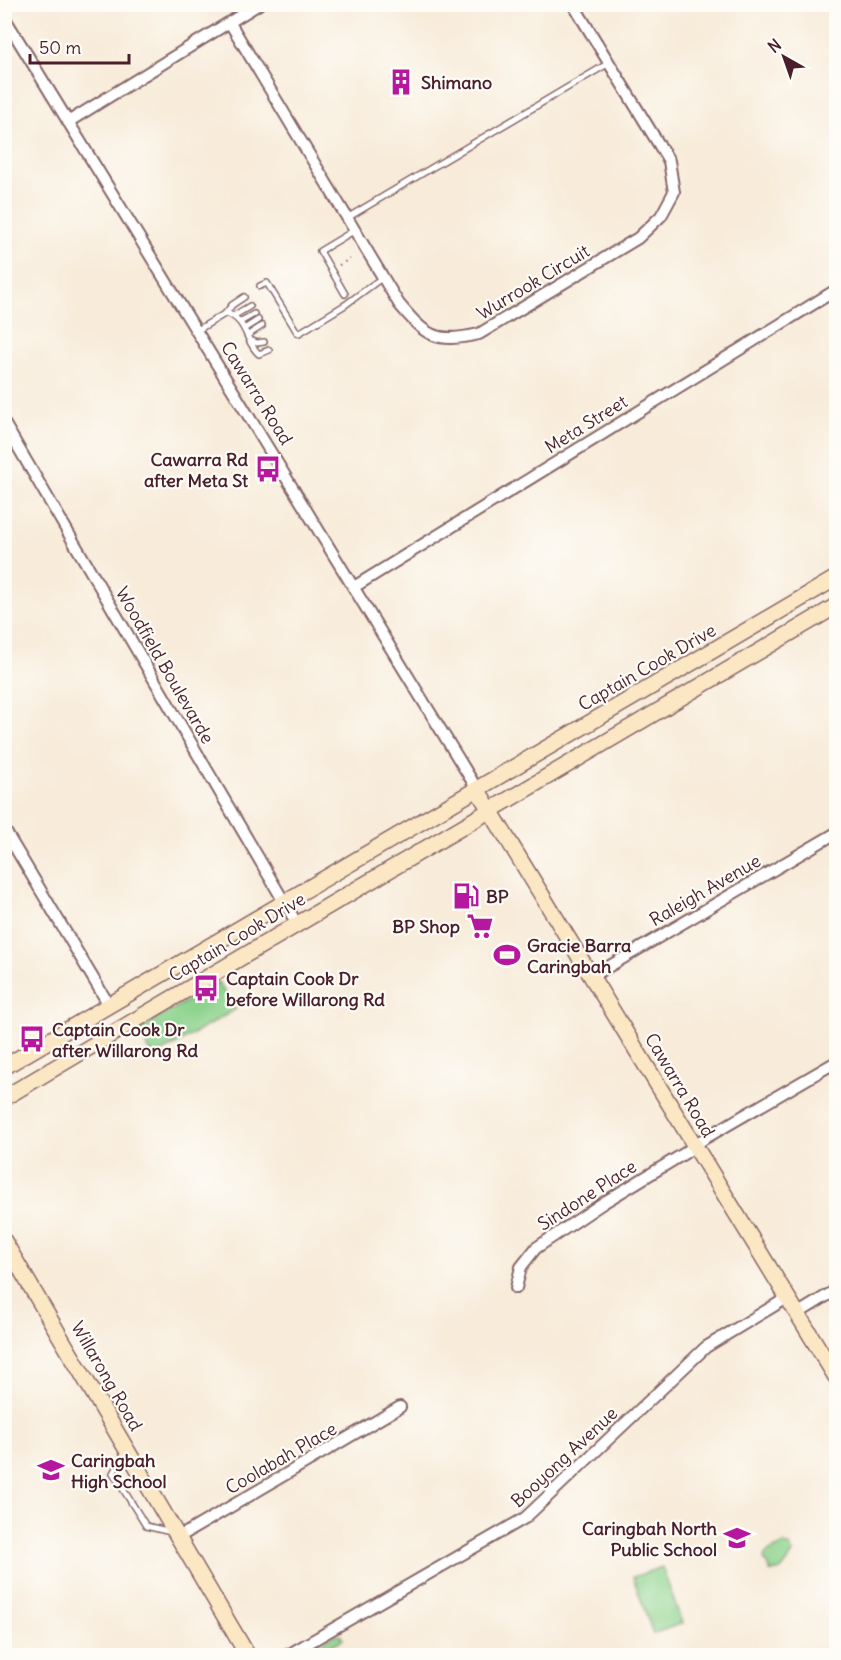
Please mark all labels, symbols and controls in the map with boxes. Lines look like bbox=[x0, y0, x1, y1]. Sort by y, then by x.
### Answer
scale bar bbox=[30, 27, 129, 65]
north arrow bbox=[754, 27, 814, 87]
text: N bbox=[764, 34, 785, 57]
text: 50 m bbox=[39, 36, 81, 59]
building icon: Shimano bbox=[386, 67, 416, 97]
place label: Shimano bbox=[421, 71, 492, 94]
street label: Wurrook Circuit bbox=[472, 239, 594, 325]
street label: Cawarra Road bbox=[216, 337, 298, 449]
street label: Meta Street bbox=[541, 390, 631, 458]
place label: Cawarra Rd after Meta St bbox=[144, 448, 249, 492]
bus stop icon: Cawarra Rd after Meta St bbox=[253, 454, 283, 484]
street label: Woodfield Boulevarde bbox=[111, 582, 219, 748]
street label: Captain Cook Drive bbox=[574, 618, 720, 716]
street label: Raleigh Avenue bbox=[645, 849, 765, 931]
fuel station icon: BP bbox=[451, 881, 481, 911]
place label: BP bbox=[486, 885, 509, 908]
street label: Captain Cook Drive bbox=[165, 887, 309, 987]
supermarket icon: BP Shop bbox=[465, 911, 495, 941]
place label: BP Shop bbox=[392, 915, 460, 938]
place label: Gracie Barra Caringbah bbox=[527, 934, 631, 978]
sports icon: Gracie Barra Caringbah bbox=[492, 940, 522, 970]
place label: Captain Cook Dr before Willarong Rd bbox=[226, 967, 385, 1011]
bus stop icon: Captain Cook Dr before Willarong Rd bbox=[191, 973, 221, 1003]
place label: Captain Cook Dr after Willarong Rd bbox=[52, 1018, 199, 1062]
bus stop icon: Captain Cook Dr after Willarong Rd bbox=[17, 1024, 47, 1054]
street label: Cawarra Road bbox=[640, 1029, 720, 1142]
street label: Sindone Place bbox=[533, 1155, 641, 1235]
street label: Willarong Road bbox=[66, 1317, 148, 1435]
street label: Booyong Avenue bbox=[506, 1402, 622, 1512]
street label: Coolabah Place bbox=[221, 1417, 341, 1499]
place label: Caringbah High School bbox=[71, 1449, 167, 1493]
school or university icon: Caringbah High School bbox=[36, 1455, 66, 1485]
place label: Caringbah North Public School bbox=[582, 1517, 718, 1561]
school or university icon: Caringbah North Public School bbox=[722, 1523, 752, 1553]

